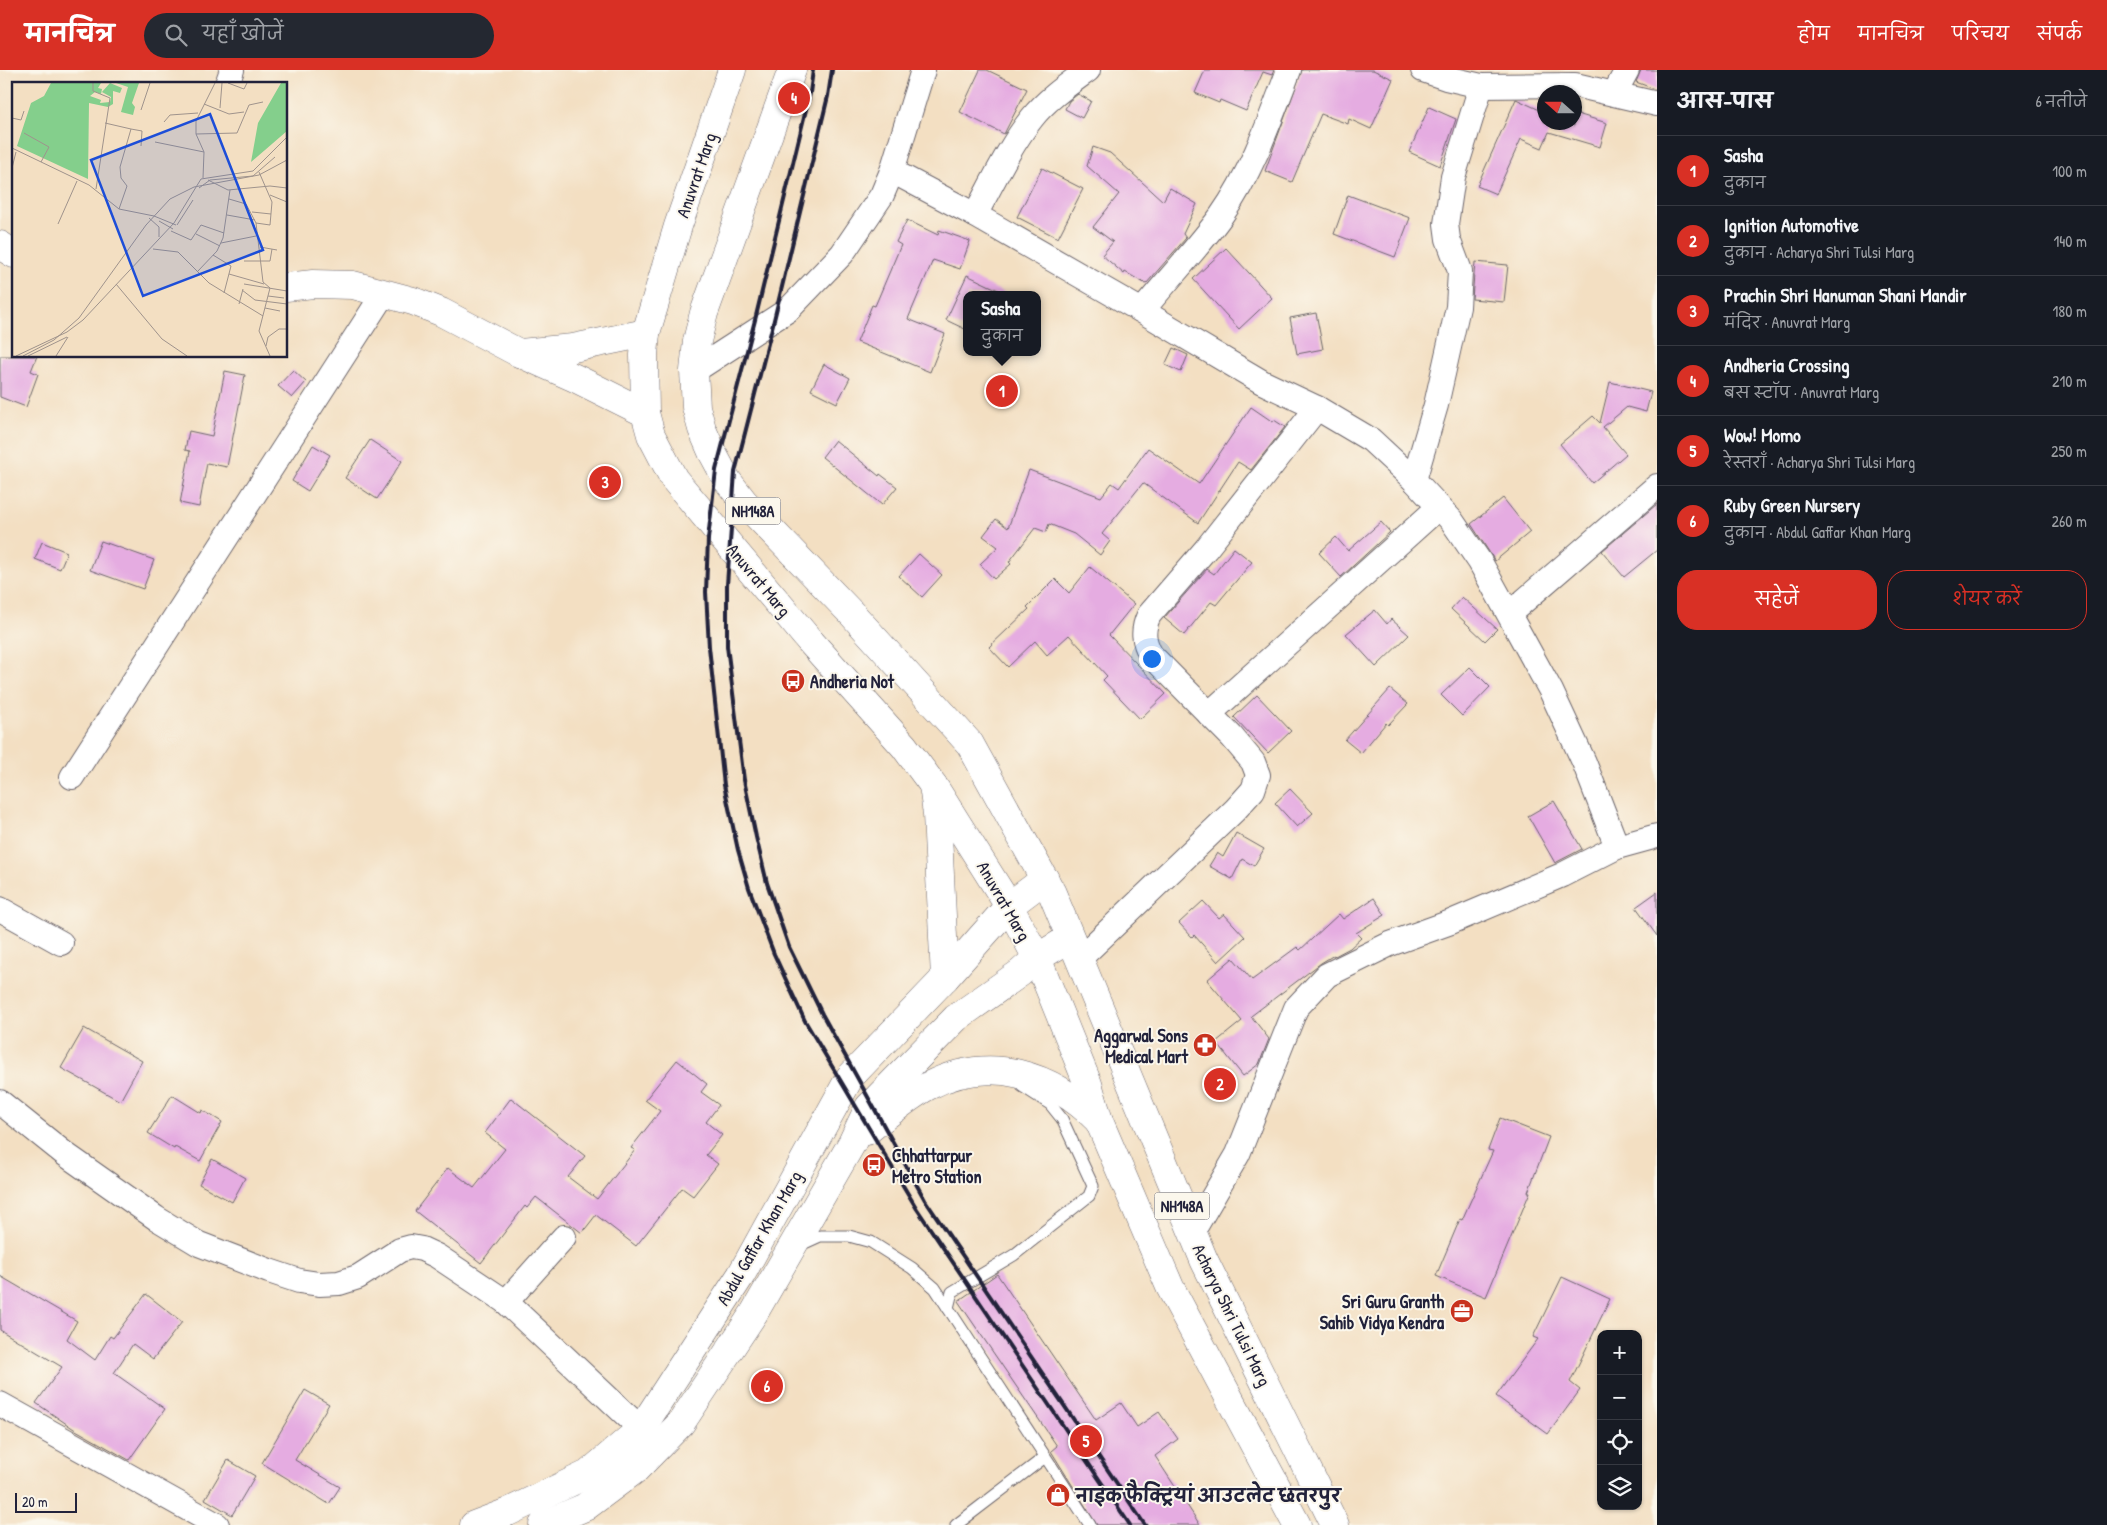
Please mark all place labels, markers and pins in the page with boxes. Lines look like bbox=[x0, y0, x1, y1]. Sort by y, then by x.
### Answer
pin: 4 bbox=[778, 79, 810, 117]
pin: 1 bbox=[986, 372, 1018, 410]
pin: 3 bbox=[589, 463, 621, 501]
bus stop icon: Andheria Not bbox=[780, 668, 806, 694]
place label: Andheria Not bbox=[810, 669, 895, 694]
place label: Aggarwal Sons Medical Mart bbox=[1094, 1023, 1189, 1069]
pharmacy icon: Aggarwal Sons Medical Mart bbox=[1192, 1032, 1218, 1058]
pin: 2 bbox=[1204, 1065, 1236, 1103]
place label: Chhattarpur Metro Station bbox=[892, 1143, 982, 1189]
bus stop icon: Chhattarpur Metro Station bbox=[861, 1152, 887, 1178]
place label: Sri Guru Granth Sahib Vidya Kendra bbox=[1320, 1289, 1445, 1336]
office icon: Sri Guru Granth Sahib Vidya Kendra bbox=[1449, 1298, 1475, 1324]
pin: 6 bbox=[751, 1367, 783, 1405]
pin: 5 bbox=[1070, 1422, 1102, 1460]
place label: नाइक फैक्ट्रियां आउटलेट छतरपुर bbox=[1074, 1479, 1343, 1510]
shop icon: नाइक फैक्ट्रियां आउटलेट छतरपुर bbox=[1045, 1482, 1071, 1508]

